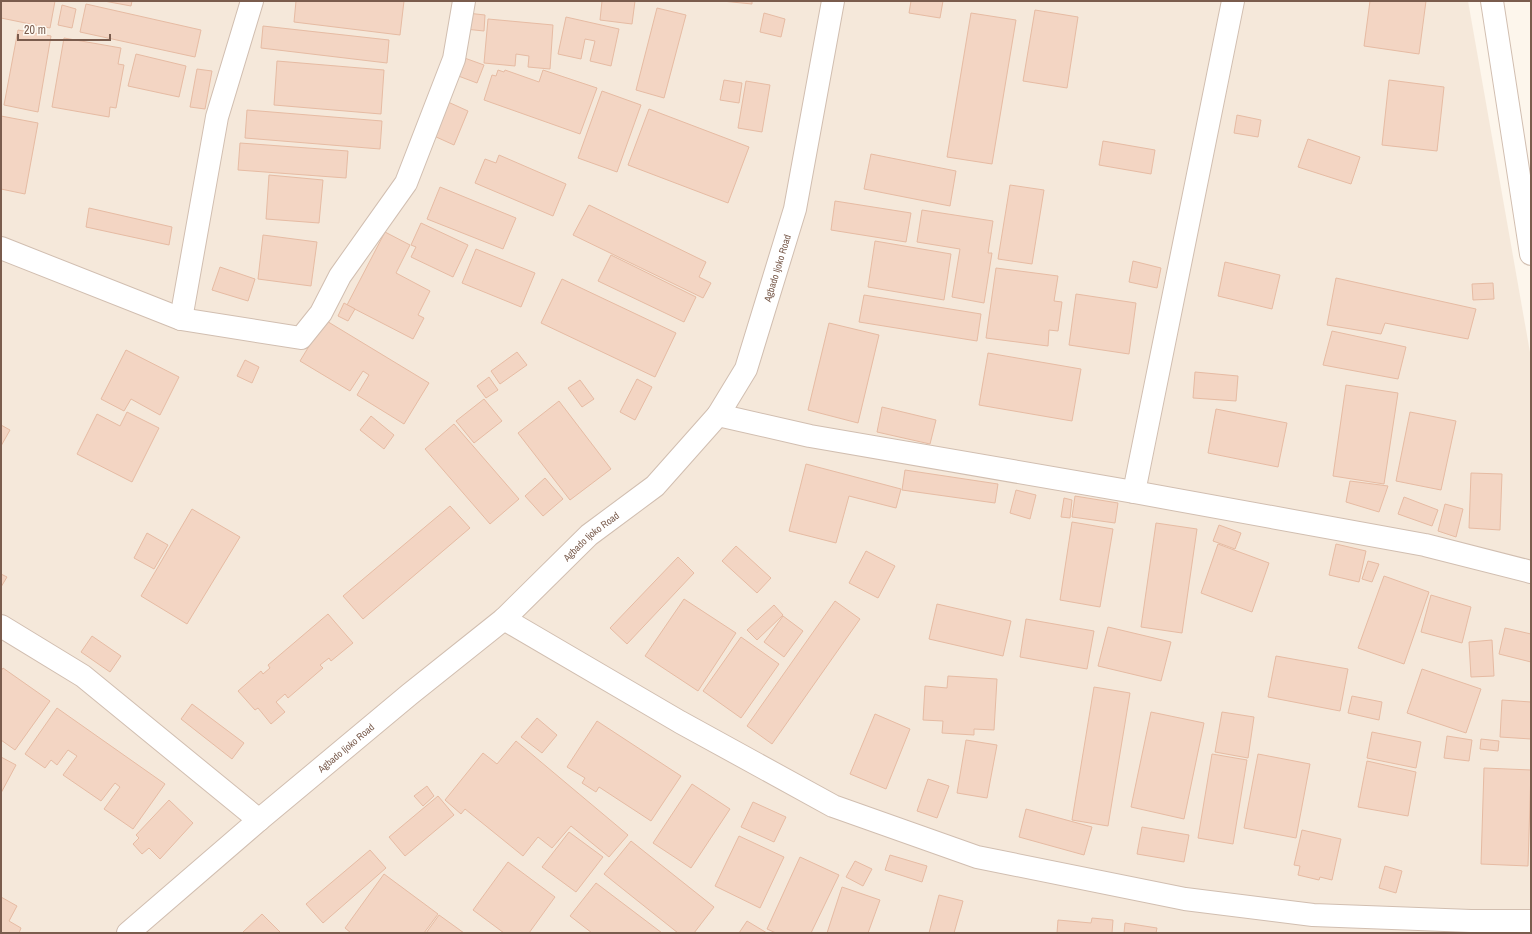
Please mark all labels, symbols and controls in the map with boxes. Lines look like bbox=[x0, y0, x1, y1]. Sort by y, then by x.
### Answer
scale bar bbox=[18, 16, 110, 42]
text: 20 m bbox=[24, 22, 46, 38]
street label: Agbado Ijoko Road bbox=[761, 233, 794, 304]
street label: Agbado Ijoko Road bbox=[560, 509, 622, 565]
street label: Agbado Ijoko Road bbox=[314, 721, 377, 776]

